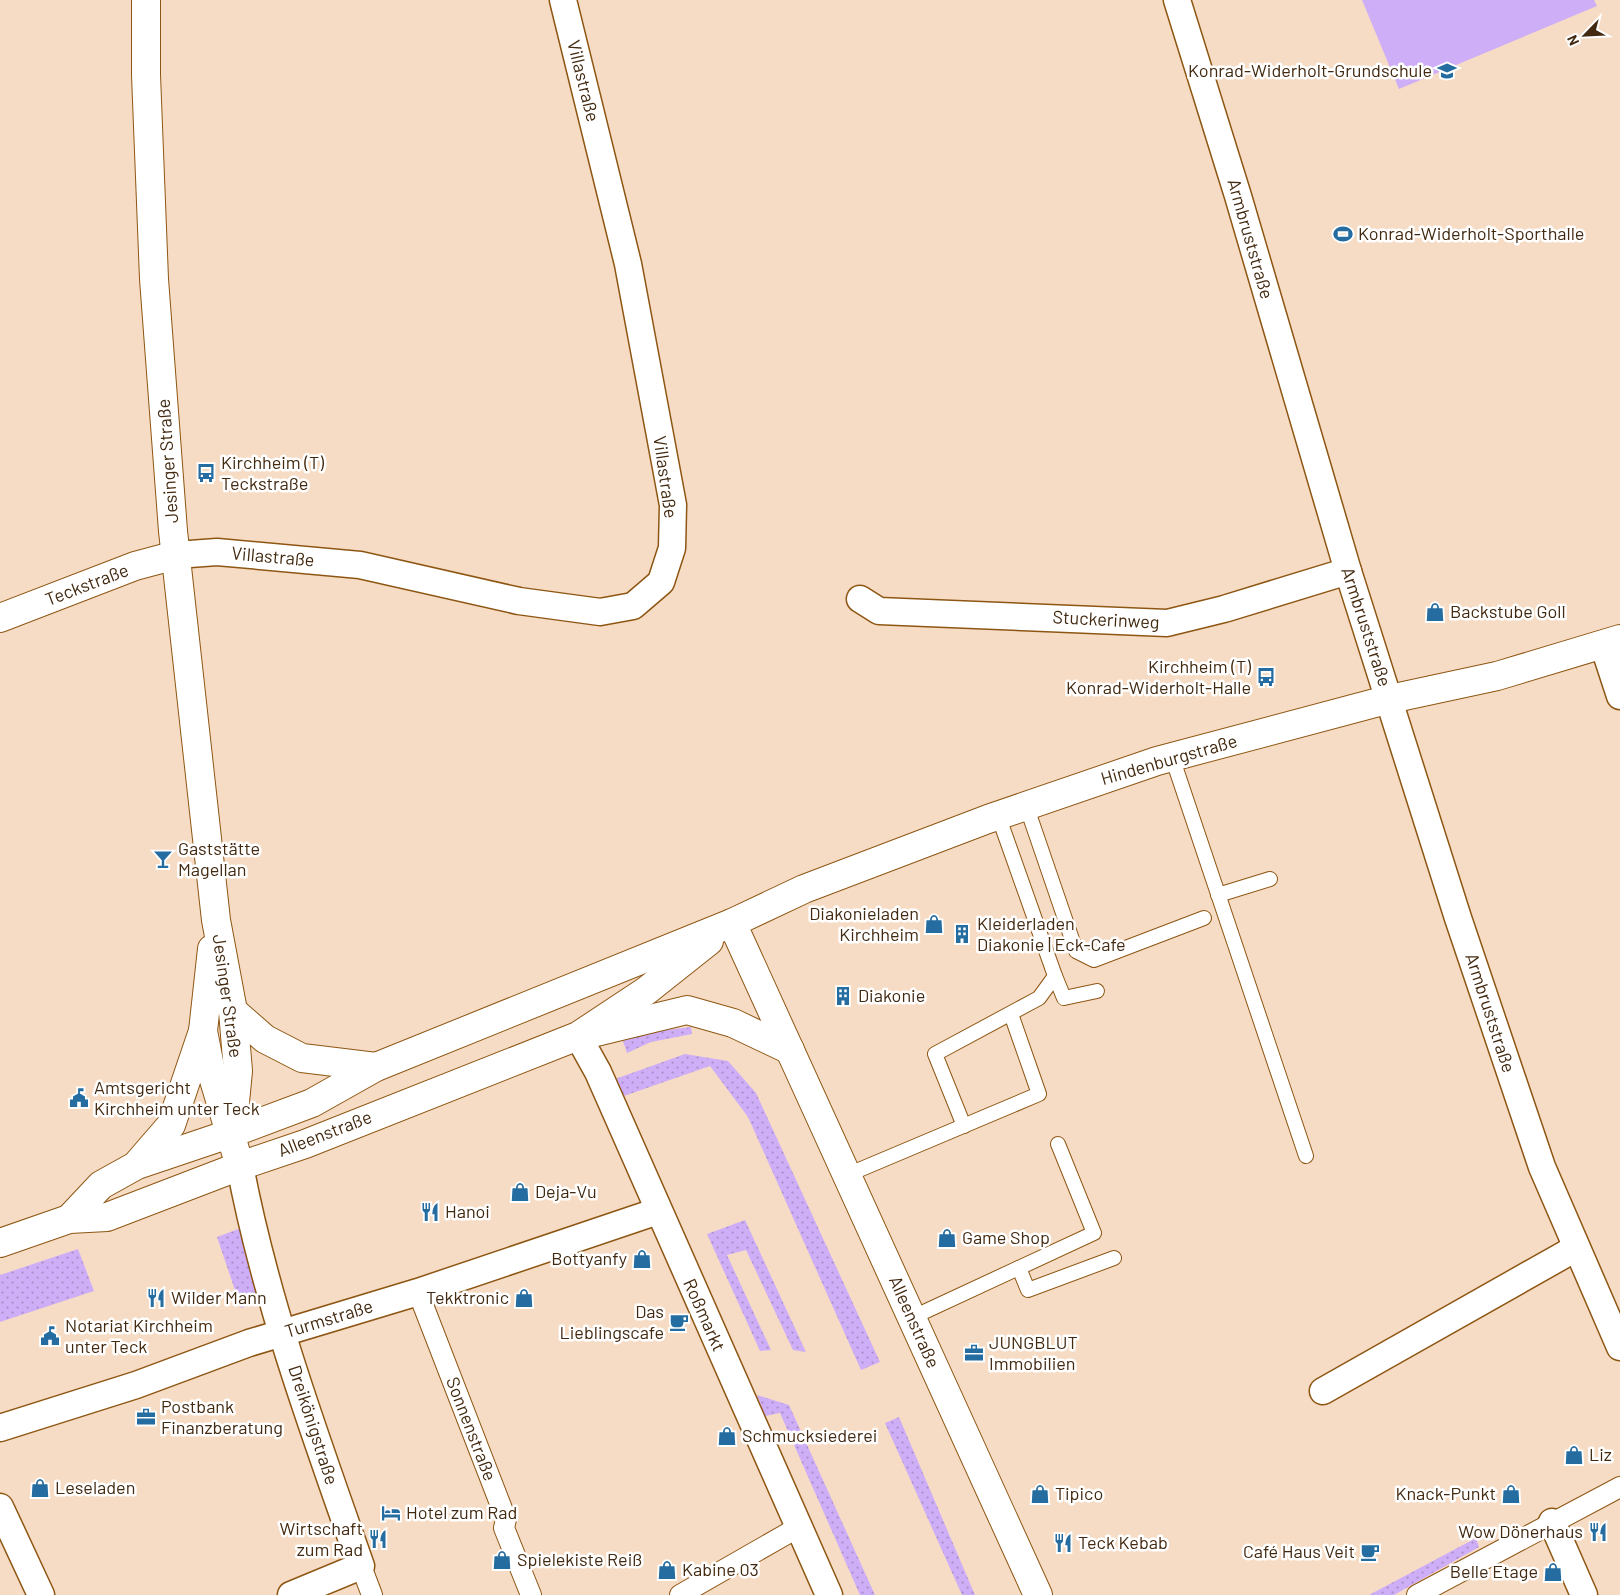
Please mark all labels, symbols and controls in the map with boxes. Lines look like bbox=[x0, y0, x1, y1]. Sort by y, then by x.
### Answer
north arrow bbox=[1560, 10, 1610, 60]
text: N bbox=[1563, 33, 1582, 48]
street label: Villastraße bbox=[563, 38, 605, 124]
place label: Konrad-Widerholt-Grundschule bbox=[1188, 59, 1432, 81]
school or university icon: Konrad-Widerholt-Grundschule bbox=[1436, 60, 1458, 82]
street label: Armbruststraße bbox=[1223, 176, 1279, 301]
place label: Konrad-Widerholt-Sporthalle bbox=[1358, 222, 1584, 244]
sports icon: Konrad-Widerholt-Sporthalle bbox=[1332, 223, 1354, 245]
street label: Jesinger Straße bbox=[152, 398, 182, 524]
street label: Villastraße bbox=[649, 434, 683, 520]
place label: Kirchheim (T) Teckstraße bbox=[221, 451, 324, 494]
bus stop icon: Kirchheim (T) Teckstraße bbox=[195, 462, 217, 484]
street label: Villastraße bbox=[231, 541, 315, 571]
street label: Teckstraße bbox=[42, 558, 131, 610]
street label: Armbruststraße bbox=[1337, 564, 1397, 689]
place label: Backstube Goll bbox=[1450, 600, 1566, 622]
shop icon: Backstube Goll bbox=[1424, 601, 1446, 623]
street label: Stuckerinweg bbox=[1052, 605, 1160, 633]
place label: Kirchheim (T) Konrad-Widerholt-Halle bbox=[1066, 655, 1251, 698]
bus stop icon: Kirchheim (T) Konrad-Widerholt-Halle bbox=[1255, 666, 1277, 688]
street label: Hindenburgstraße bbox=[1098, 729, 1239, 789]
place label: Gaststätte Magellan bbox=[178, 837, 260, 880]
bar icon: Gaststätte Magellan bbox=[152, 848, 174, 870]
place label: Diakonieladen Kirchheim bbox=[809, 902, 919, 945]
place label: Kleiderladen Diakonie | Eck-Cafe bbox=[977, 912, 1126, 955]
shop icon: Diakonieladen Kirchheim bbox=[923, 913, 945, 935]
building icon: Kleiderladen Diakonie | Eck-Cafe bbox=[951, 923, 973, 945]
street label: Jesinger Straße bbox=[208, 933, 248, 1059]
street label: Armbruststraße bbox=[1461, 950, 1521, 1075]
place label: Diakonie bbox=[858, 984, 925, 1006]
building icon: Diakonie bbox=[832, 985, 854, 1007]
place label: Amtsgericht Kirchheim unter Teck bbox=[94, 1076, 260, 1119]
public building icon: Amtsgericht Kirchheim unter Teck bbox=[68, 1087, 90, 1109]
street label: Alleenstraße bbox=[275, 1105, 375, 1161]
place label: Deja-Vu bbox=[535, 1180, 597, 1202]
shop icon: Deja-Vu bbox=[509, 1181, 531, 1203]
place label: Hanoi bbox=[445, 1200, 490, 1222]
restaurant icon: Hanoi bbox=[419, 1201, 441, 1223]
place label: Game Shop bbox=[962, 1226, 1050, 1248]
shop icon: Game Shop bbox=[936, 1227, 958, 1249]
place label: Bottyanfy bbox=[551, 1247, 627, 1269]
shop icon: Bottyanfy bbox=[631, 1248, 653, 1270]
street label: Alleenstraße bbox=[885, 1272, 945, 1371]
street label: Roßmarkt bbox=[679, 1275, 731, 1354]
place label: Wilder Mann bbox=[171, 1286, 267, 1308]
place label: Tekktronic bbox=[426, 1286, 509, 1308]
restaurant icon: Wilder Mann bbox=[145, 1287, 167, 1309]
shop icon: Tekktronic bbox=[513, 1287, 535, 1309]
street label: Turmstraße bbox=[282, 1294, 375, 1342]
place label: Das Lieblingscafe bbox=[560, 1300, 664, 1343]
cafe icon: Das Lieblingscafe bbox=[668, 1311, 690, 1333]
place label: Notariat Kirchheim unter Teck bbox=[65, 1314, 213, 1357]
public building icon: Notariat Kirchheim unter Teck bbox=[39, 1325, 61, 1347]
place label: JUNGBLUT Immobilien bbox=[989, 1331, 1078, 1374]
office icon: JUNGBLUT Immobilien bbox=[963, 1342, 985, 1364]
street label: Dreikönigstraße bbox=[284, 1362, 344, 1487]
street label: Sonnenstraße bbox=[442, 1374, 502, 1484]
place label: Postbank Finanzberatung bbox=[161, 1395, 283, 1438]
office icon: Postbank Finanzberatung bbox=[135, 1406, 157, 1428]
place label: Schmucksiederei bbox=[742, 1424, 877, 1446]
shop icon: Schmucksiederei bbox=[716, 1425, 738, 1447]
place label: Liz bbox=[1589, 1443, 1612, 1465]
shop icon: Liz bbox=[1563, 1444, 1585, 1466]
place label: Leseladen bbox=[55, 1476, 135, 1498]
shop icon: Leseladen bbox=[29, 1477, 51, 1499]
place label: Tipico bbox=[1055, 1482, 1103, 1504]
place label: Knack-Punkt bbox=[1395, 1482, 1496, 1504]
shop icon: Tipico bbox=[1029, 1483, 1051, 1505]
shop icon: Knack-Punkt bbox=[1500, 1483, 1522, 1505]
place label: Hotel zum Rad bbox=[406, 1501, 517, 1523]
hotel icon: Hotel zum Rad bbox=[380, 1502, 402, 1524]
place label: Wirtschaft zum Rad bbox=[279, 1517, 363, 1560]
place label: Wow Dönerhaus bbox=[1458, 1520, 1583, 1542]
restaurant icon: Wow Dönerhaus bbox=[1587, 1521, 1609, 1543]
restaurant icon: Wirtschaft zum Rad bbox=[367, 1528, 389, 1550]
place label: Teck Kebab bbox=[1078, 1531, 1168, 1553]
restaurant icon: Teck Kebab bbox=[1052, 1532, 1074, 1554]
place label: Café Haus Veit bbox=[1243, 1540, 1355, 1562]
cafe icon: Café Haus Veit bbox=[1359, 1541, 1381, 1563]
place label: Spielekiste Reiß bbox=[517, 1548, 642, 1570]
shop icon: Spielekiste Reiß bbox=[491, 1549, 513, 1571]
place label: Kabine 03 bbox=[682, 1558, 759, 1580]
shop icon: Kabine 03 bbox=[656, 1559, 678, 1581]
place label: Belle Etage bbox=[1450, 1560, 1538, 1582]
shop icon: Belle Etage bbox=[1542, 1561, 1564, 1583]

